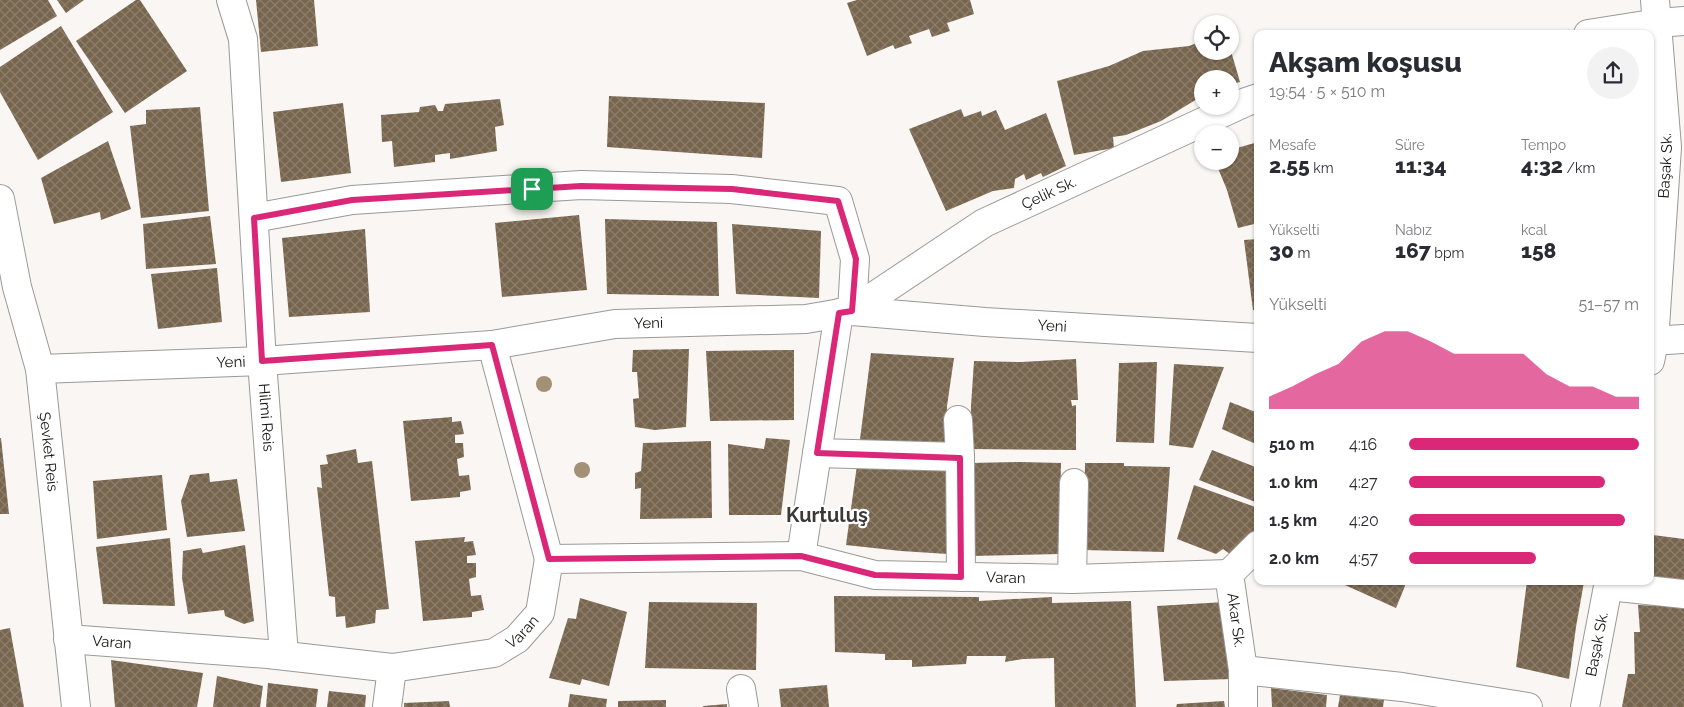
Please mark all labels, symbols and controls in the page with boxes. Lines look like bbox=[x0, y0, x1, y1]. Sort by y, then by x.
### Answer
map controls bbox=[1194, 15, 1239, 170]
button: locate bbox=[1194, 15, 1239, 60]
text: Akşam koşusu bbox=[1269, 46, 1462, 79]
button: share bbox=[1587, 47, 1639, 99]
button: + bbox=[1194, 70, 1239, 115]
text: 19:54 · 5 × 510 m bbox=[1269, 82, 1385, 101]
button: − bbox=[1194, 125, 1239, 170]
street label: Başak Sk. bbox=[1655, 133, 1676, 199]
text: Mesafe bbox=[1269, 137, 1316, 153]
text: Süre bbox=[1395, 137, 1425, 153]
text: Tempo bbox=[1521, 137, 1566, 153]
text: 2.55 bbox=[1269, 153, 1310, 178]
text: 11:34 bbox=[1395, 153, 1447, 178]
text: 4:32 bbox=[1521, 153, 1563, 178]
text: km bbox=[1310, 160, 1334, 176]
text: /km bbox=[1563, 160, 1595, 176]
pin bbox=[511, 168, 553, 210]
street label: Çelik Sk. bbox=[1019, 173, 1079, 213]
icon: arrive bbox=[518, 175, 546, 203]
text: Yükselti bbox=[1269, 222, 1320, 238]
text: Nabız bbox=[1395, 222, 1432, 238]
text: kcal bbox=[1521, 222, 1547, 238]
text: 30 bbox=[1269, 238, 1294, 263]
text: 167 bbox=[1395, 238, 1431, 263]
text: 158 bbox=[1521, 238, 1556, 263]
text: m bbox=[1294, 245, 1310, 261]
text: bpm bbox=[1431, 245, 1464, 261]
text: Yükselti bbox=[1269, 295, 1327, 314]
text: 51–57 m bbox=[1578, 295, 1639, 314]
street label: Yeni bbox=[634, 314, 663, 333]
street label: Yeni bbox=[1037, 316, 1067, 336]
street label: Yeni bbox=[216, 353, 246, 372]
street label: Hilmi Reis bbox=[255, 383, 278, 452]
street label: Şevket Reis bbox=[36, 411, 62, 492]
text: 510 m bbox=[1269, 435, 1314, 454]
text: 4:16 bbox=[1349, 435, 1377, 454]
text: 1.0 km bbox=[1269, 473, 1318, 492]
text: 4:27 bbox=[1349, 473, 1378, 492]
district label: Kurtuluş bbox=[786, 503, 868, 527]
text: 1.5 km bbox=[1269, 511, 1317, 530]
text: 4:20 bbox=[1349, 511, 1379, 530]
text: 2.0 km bbox=[1269, 549, 1319, 568]
text: 4:57 bbox=[1349, 549, 1378, 568]
street label: Varan bbox=[986, 568, 1026, 587]
street label: Akar Sk. bbox=[1223, 592, 1249, 648]
street label: Başak Sk. bbox=[1582, 610, 1612, 678]
street label: Varan bbox=[503, 612, 543, 653]
street label: Varan bbox=[91, 632, 132, 653]

